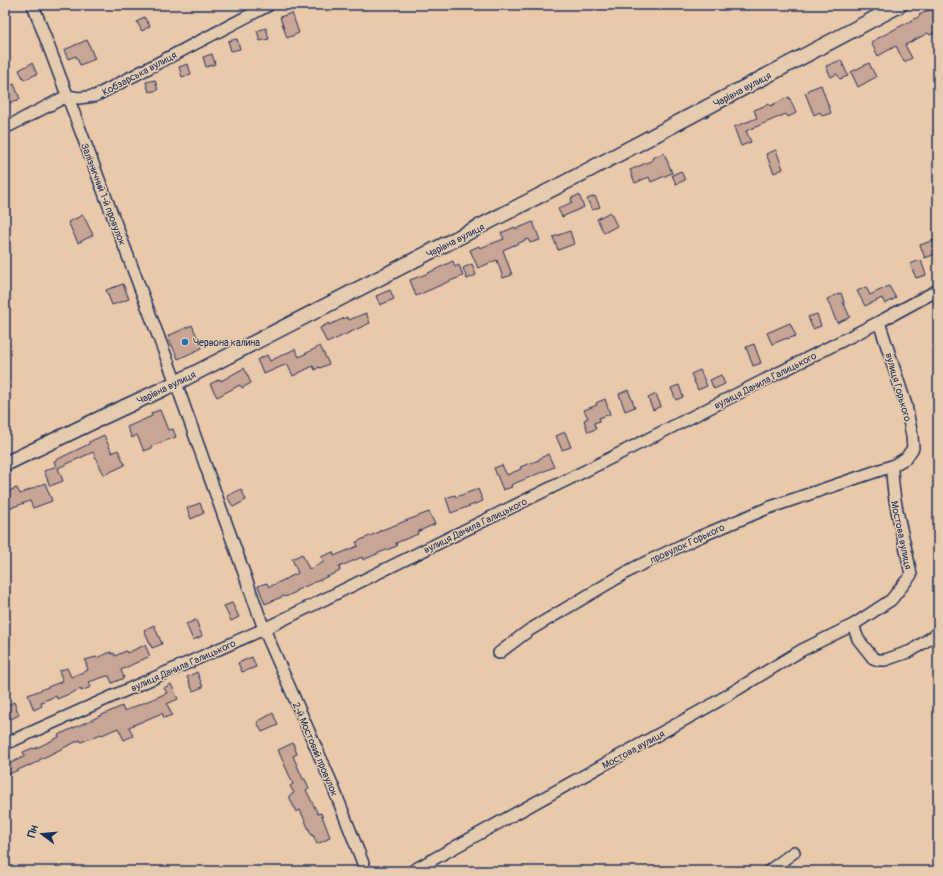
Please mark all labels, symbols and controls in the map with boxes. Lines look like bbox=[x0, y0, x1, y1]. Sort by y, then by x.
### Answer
street label: Кобзарська вулиця bbox=[100, 49, 179, 99]
street label: Чарівна вулиця bbox=[712, 69, 774, 110]
street label: Залізничний 1-й провулок bbox=[78, 141, 128, 247]
street label: Чарівна вулиця bbox=[424, 221, 487, 261]
marker: Червона калина bbox=[180, 337, 190, 347]
place label: Червона калина bbox=[193, 337, 260, 349]
street label: вулиця Данила Галицького bbox=[712, 349, 819, 412]
street label: вулиця Горького bbox=[883, 352, 914, 424]
street label: Чарівна вулиця bbox=[135, 368, 198, 407]
street label: вулиця Данила Галицького bbox=[422, 495, 530, 556]
street label: Мостова вулиця bbox=[888, 500, 914, 571]
street label: провулок Горького bbox=[648, 521, 727, 566]
street label: вулиця Данила Галицького bbox=[129, 637, 238, 694]
street label: 2-й Мостовий провулок bbox=[290, 700, 340, 798]
street label: Мостова вулиця bbox=[600, 728, 667, 772]
north arrow bbox=[22, 814, 62, 854]
text: Пн bbox=[25, 823, 41, 839]

